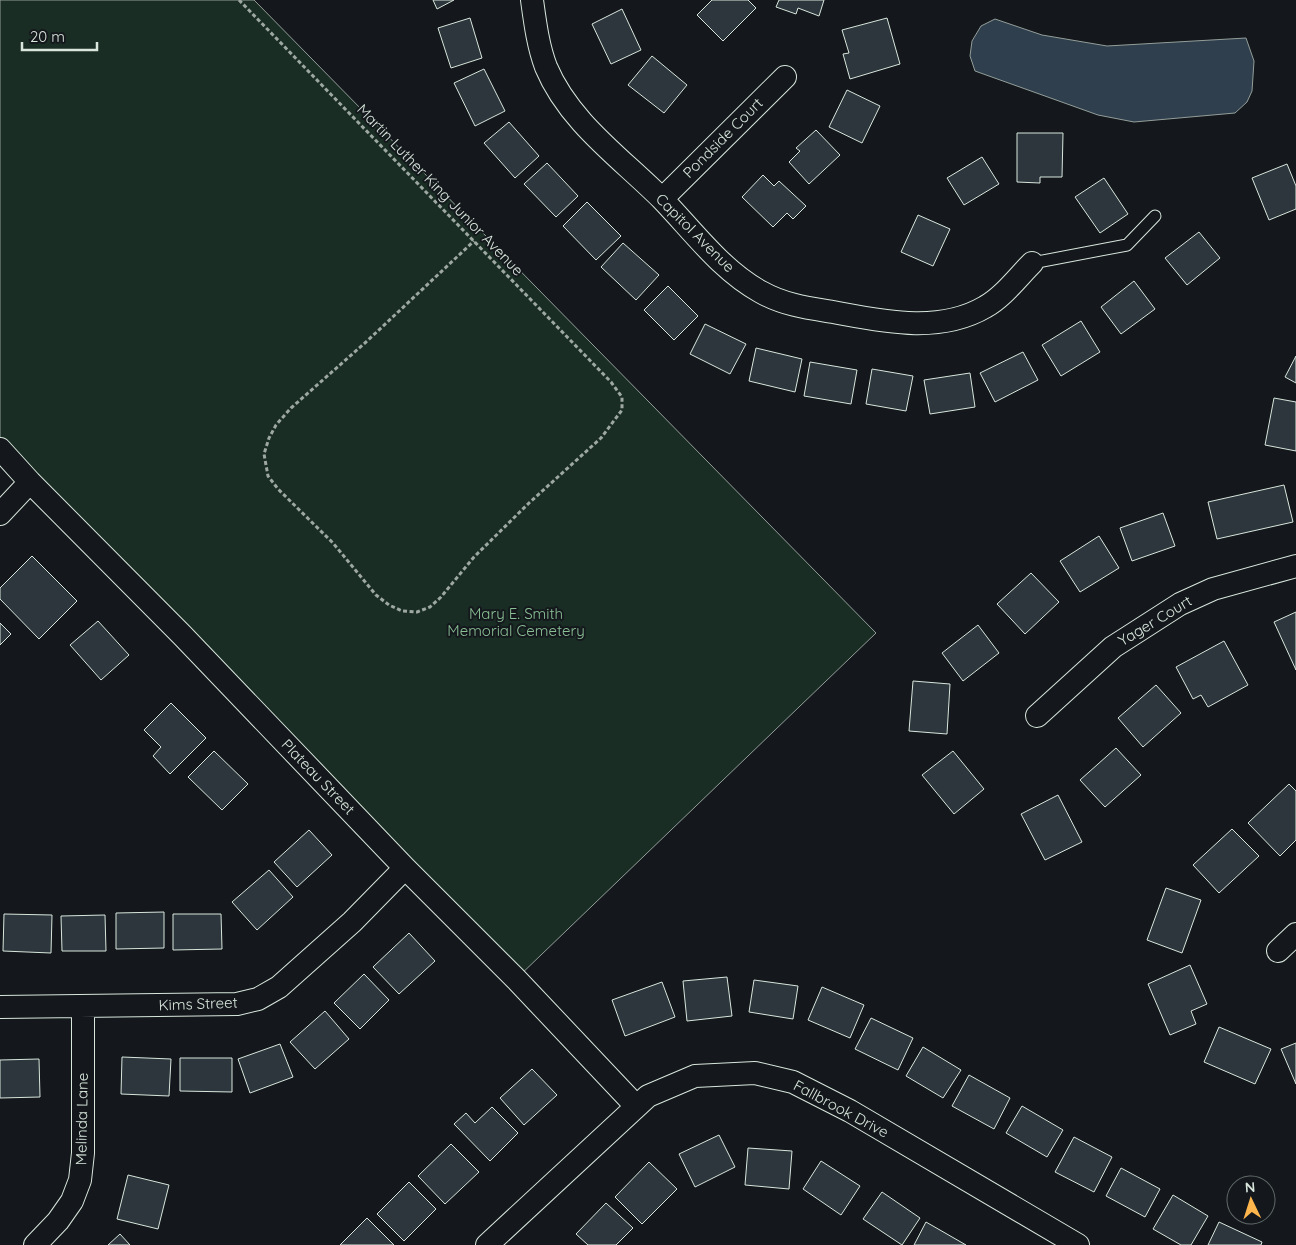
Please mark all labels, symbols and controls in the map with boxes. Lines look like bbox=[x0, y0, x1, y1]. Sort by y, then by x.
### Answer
scale bar bbox=[22, 20, 98, 52]
text: 20 m bbox=[30, 27, 65, 46]
street label: Pondside Court bbox=[679, 94, 767, 182]
street label: Martin Luther King Junior Avenue bbox=[353, 100, 528, 280]
street label: Capitol Avenue bbox=[652, 189, 739, 276]
street label: Yager Court bbox=[1114, 591, 1195, 650]
park label: Mary E. Smith Memorial Cemetery bbox=[447, 604, 585, 640]
street label: Plateau Street bbox=[278, 735, 359, 818]
street label: Kims Street bbox=[158, 993, 238, 1014]
street label: Melinda Lane bbox=[71, 1072, 92, 1166]
street label: Fallbrook Drive bbox=[790, 1076, 892, 1142]
north arrow bbox=[1226, 1175, 1276, 1225]
text: N bbox=[1244, 1178, 1256, 1196]

